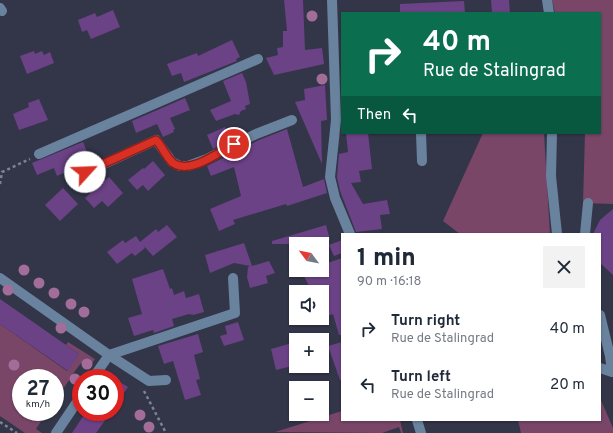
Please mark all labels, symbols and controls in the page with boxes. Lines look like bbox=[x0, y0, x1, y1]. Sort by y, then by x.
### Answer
text: 40 m bbox=[423, 25, 491, 61]
icon: right bbox=[357, 28, 409, 80]
text: Rue de Stalingrad bbox=[423, 60, 566, 83]
icon: left bbox=[399, 104, 421, 126]
text: Then bbox=[357, 106, 391, 125]
pin bbox=[217, 127, 251, 161]
icon: arrive bbox=[223, 133, 245, 155]
position arrow bbox=[64, 151, 106, 193]
north arrow bbox=[289, 237, 329, 277]
map controls bbox=[289, 237, 329, 421]
text: 1 min bbox=[357, 244, 416, 274]
button: close bbox=[543, 246, 585, 288]
text: 90 m · 16:18 bbox=[357, 274, 422, 290]
button: sound bbox=[289, 285, 329, 325]
text: Turn right bbox=[391, 312, 460, 331]
icon: right bbox=[357, 318, 379, 340]
text: 40 m bbox=[550, 320, 585, 339]
text: Rue de Stalingrad bbox=[391, 331, 494, 347]
button: + bbox=[289, 333, 329, 373]
text: Turn left bbox=[391, 368, 451, 387]
speed limit sign: 30 bbox=[72, 369, 124, 421]
icon: left bbox=[357, 374, 379, 396]
text: 20 m bbox=[550, 376, 585, 395]
text: 27 bbox=[27, 377, 49, 403]
button: − bbox=[289, 381, 329, 421]
text: Rue de Stalingrad bbox=[391, 387, 494, 403]
text: km/h bbox=[26, 398, 50, 411]

